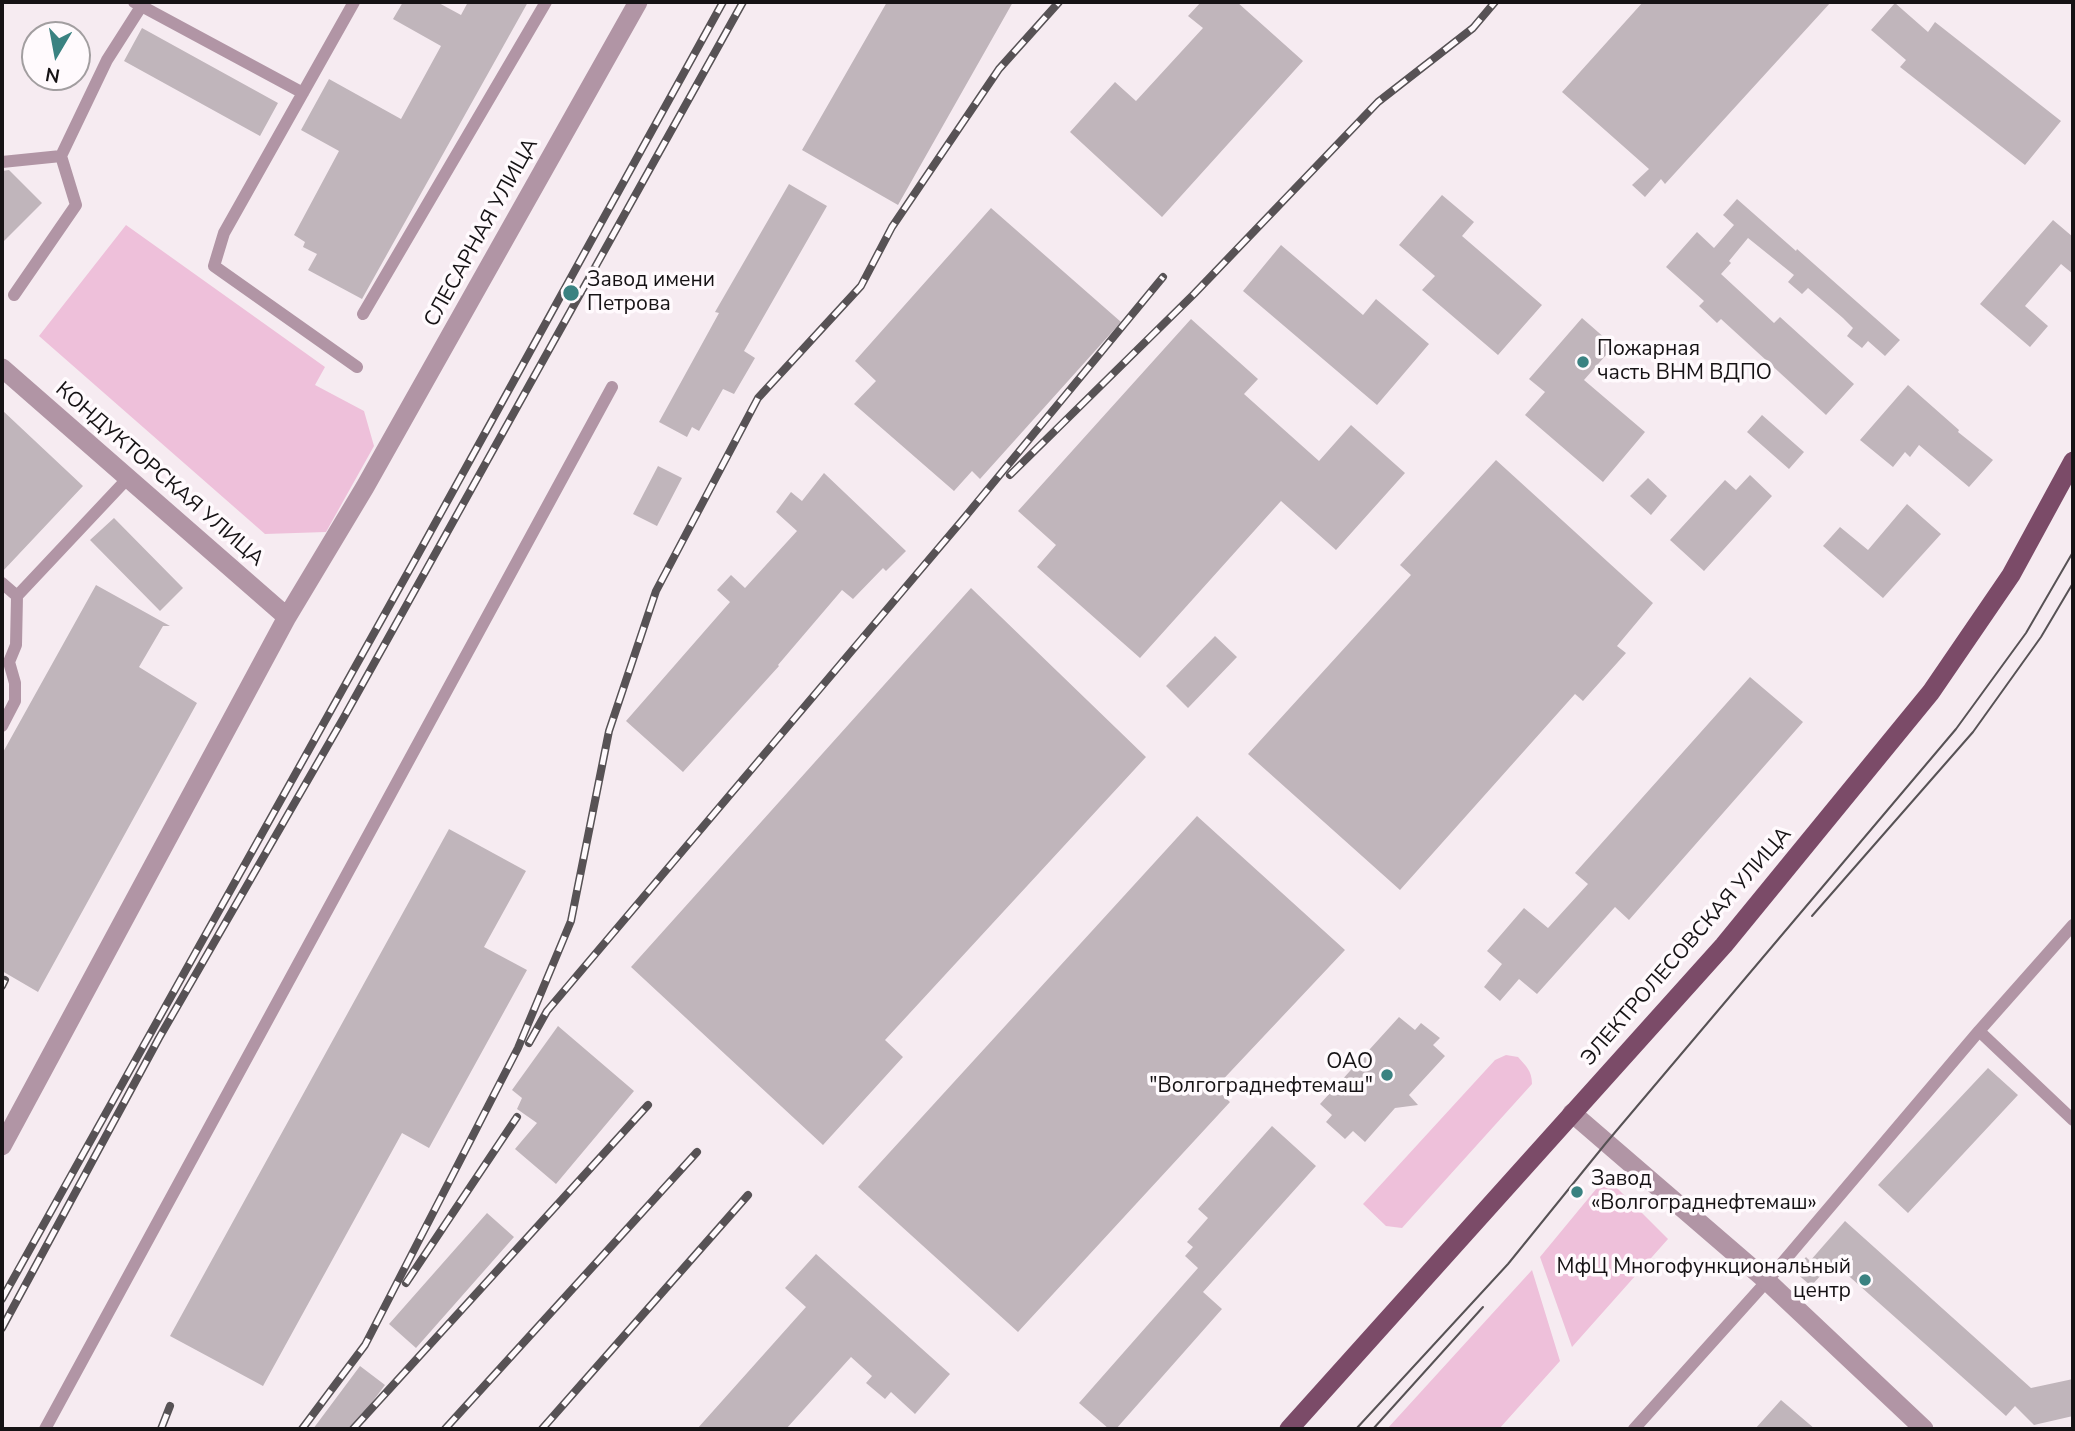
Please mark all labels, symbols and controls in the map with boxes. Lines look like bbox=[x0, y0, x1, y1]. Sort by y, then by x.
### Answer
north arrow bbox=[21, 21, 91, 91]
text: N bbox=[43, 61, 62, 89]
street label: СЛЕСАРНАЯ УЛИЦА bbox=[420, 134, 544, 332]
place label: Завод имени Петрова bbox=[587, 268, 715, 318]
marker: Завод имени Петрова bbox=[561, 283, 581, 303]
place label: Пожарная часть ВНМ ВДПО bbox=[1597, 337, 1772, 387]
marker: Пожарная часть ВНМ ВДПО bbox=[1575, 354, 1591, 370]
street label: КОНДУКТОРСКАЯ УЛИЦА bbox=[50, 378, 268, 572]
street label: ЭЛЕКТРОЛЕСОВСКАЯ УЛИЦА bbox=[1577, 823, 1797, 1071]
place label: ОАО "Волгограднефтемаш" bbox=[1149, 1050, 1373, 1100]
marker: ОАО "Волгограднефтемаш" bbox=[1379, 1067, 1395, 1083]
place label: Завод «Волгограднефтемаш» bbox=[1591, 1167, 1817, 1217]
marker: Завод «Волгограднефтемаш» bbox=[1569, 1184, 1585, 1200]
place label: МфЦ Многофункциональный центр bbox=[1556, 1255, 1851, 1305]
marker: МфЦ Многофункциональный центр bbox=[1857, 1272, 1873, 1288]

